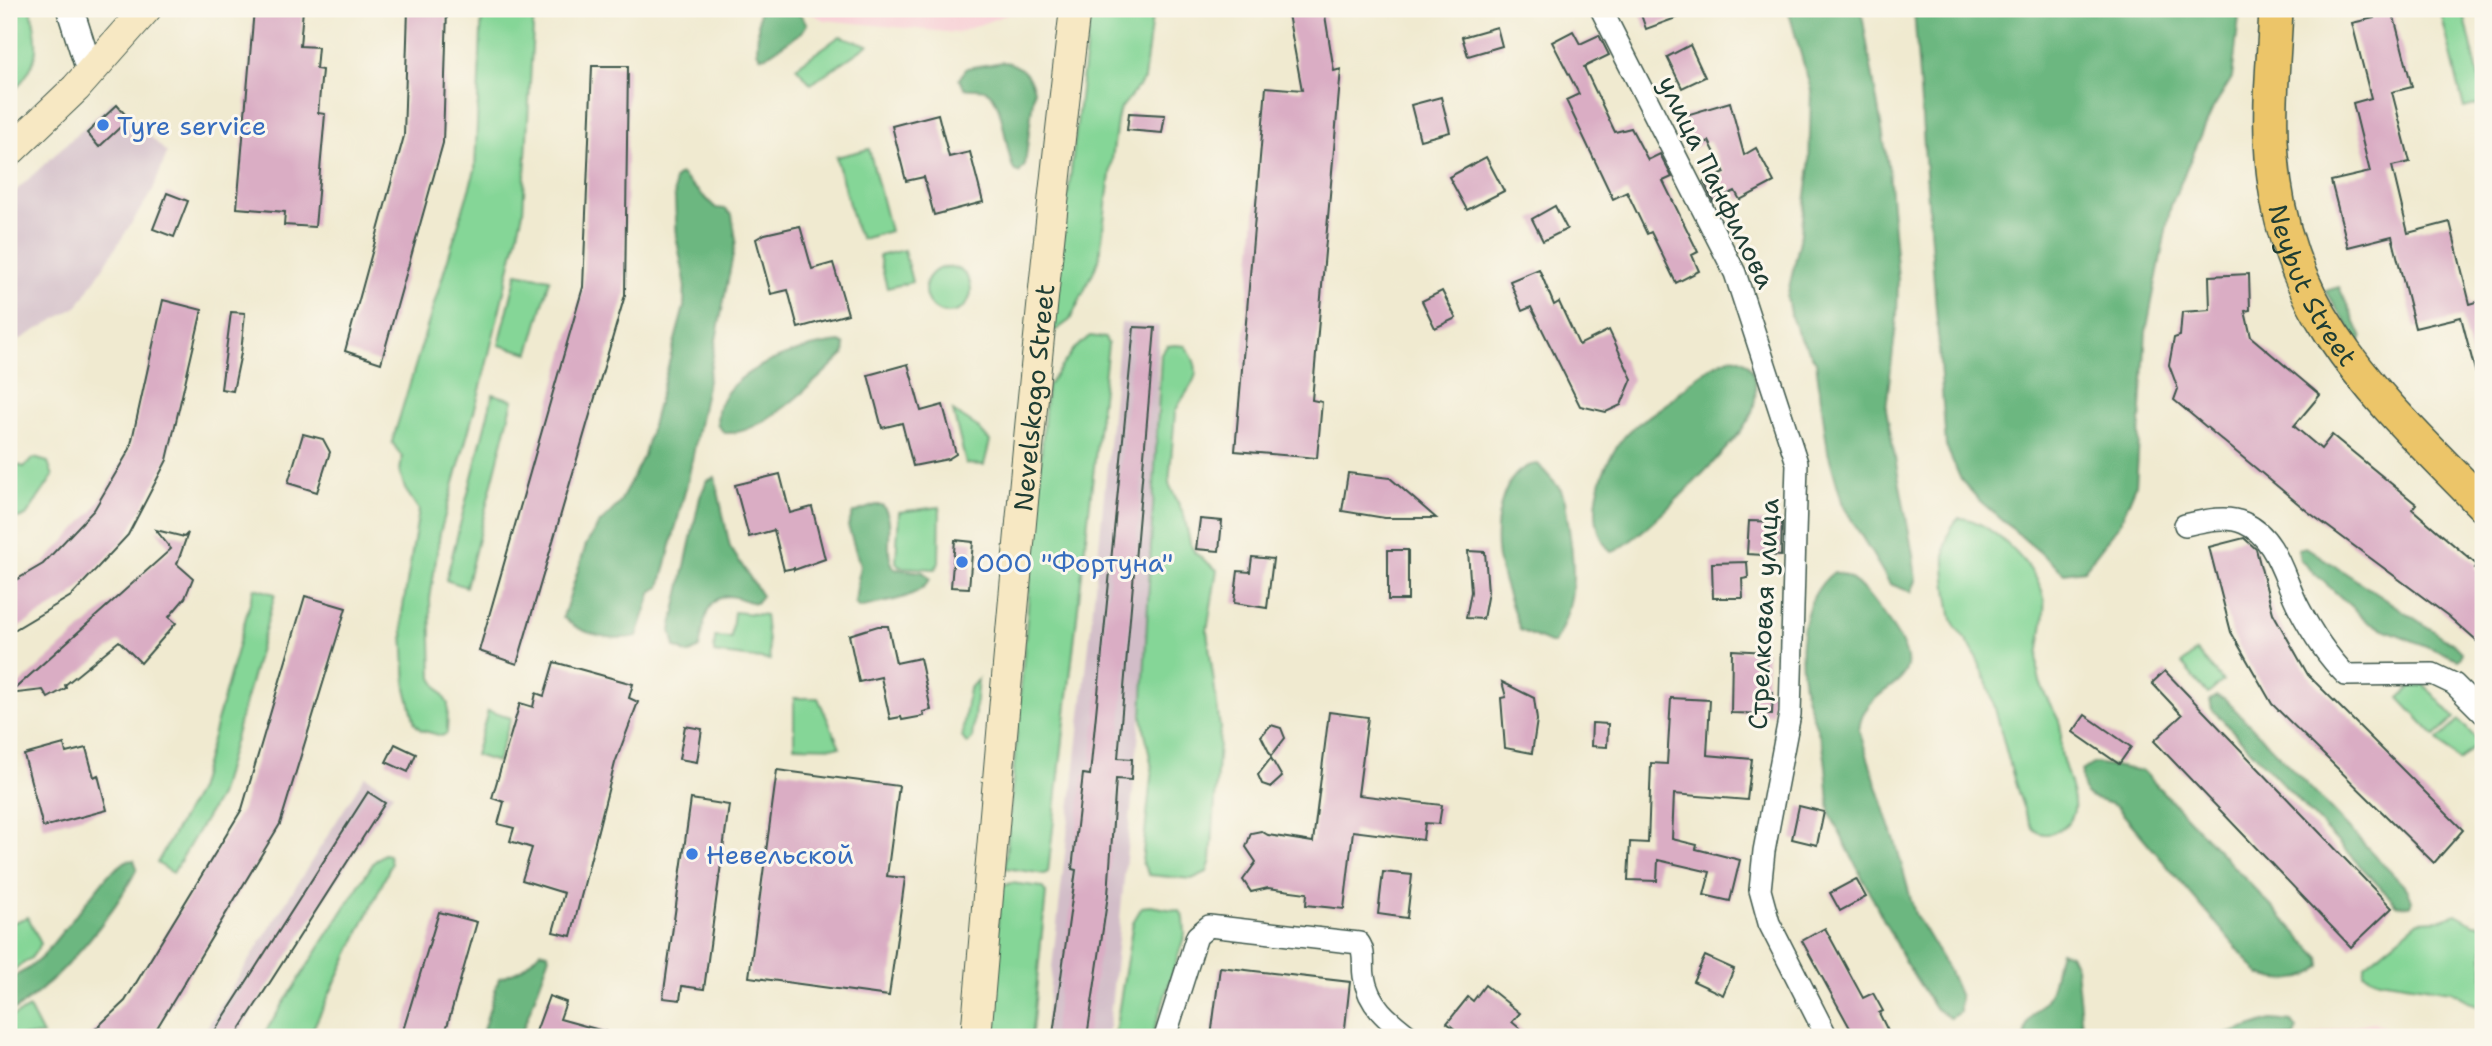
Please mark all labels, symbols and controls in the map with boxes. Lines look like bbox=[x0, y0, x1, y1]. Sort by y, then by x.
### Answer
street label: улица Панфилова bbox=[1650, 70, 1784, 294]
place label: Tyre service bbox=[117, 108, 267, 143]
marker: Tyre service bbox=[95, 117, 111, 133]
street label: Neybut Street bbox=[2261, 201, 2366, 373]
street label: Nevelskogo Street bbox=[1005, 282, 1062, 513]
street label: Стрелковая улица bbox=[1739, 497, 1787, 731]
place label: ООО "Фортуна" bbox=[976, 545, 1173, 580]
marker: ООО "Фортуна" bbox=[954, 554, 970, 570]
place label: Невельской bbox=[706, 837, 854, 872]
marker: Невельской bbox=[684, 846, 700, 862]

